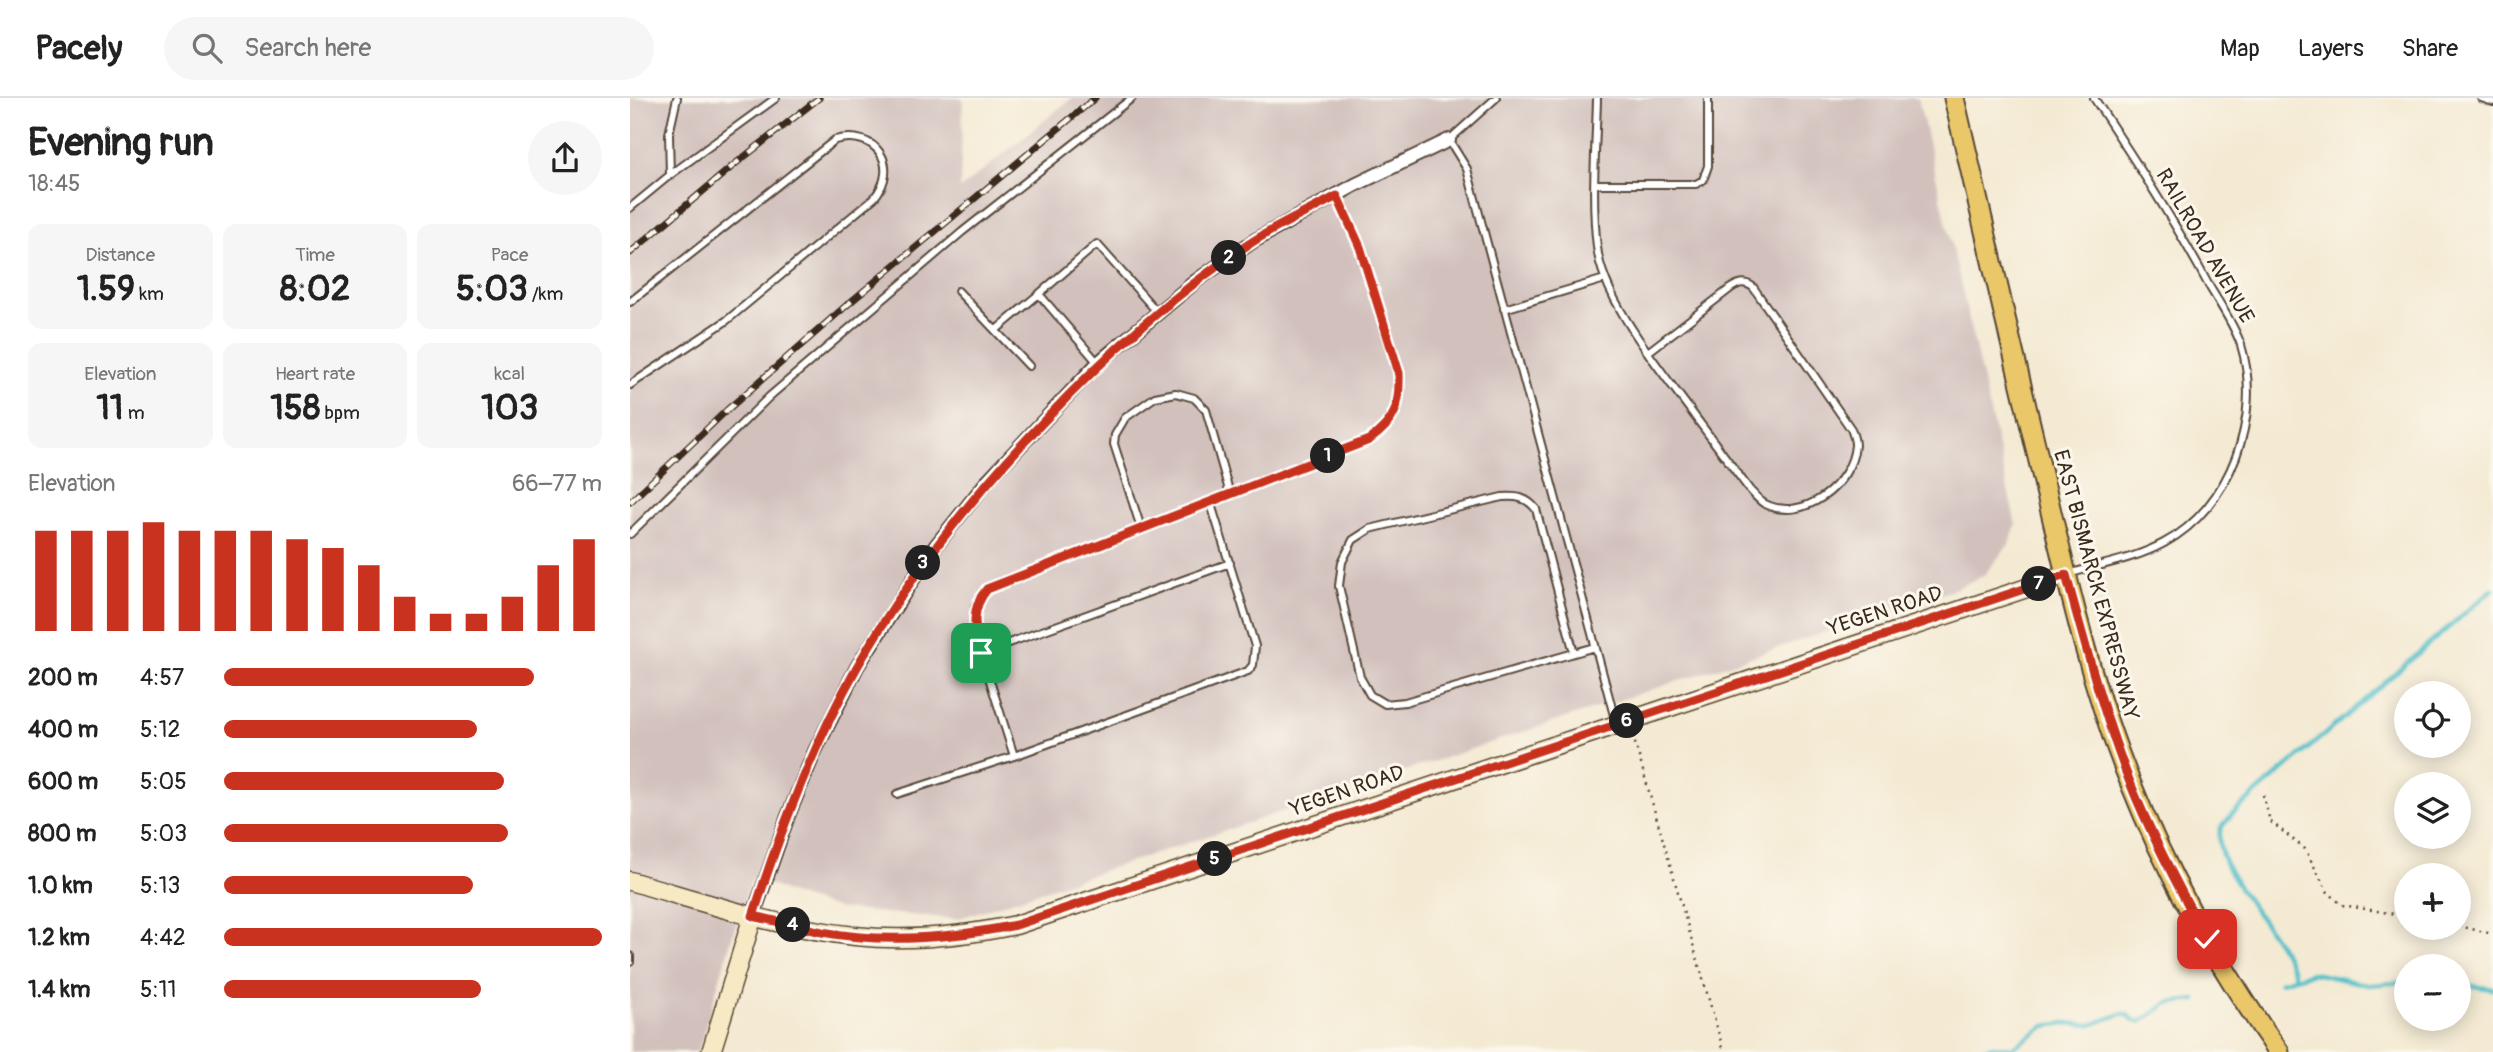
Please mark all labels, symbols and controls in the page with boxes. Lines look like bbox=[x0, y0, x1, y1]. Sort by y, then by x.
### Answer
search box bbox=[164, 17, 654, 80]
text: Pacely bbox=[35, 28, 122, 69]
icon: search bbox=[188, 29, 226, 67]
text: Search here bbox=[244, 32, 371, 64]
text: Map bbox=[2220, 34, 2260, 63]
text: Layers bbox=[2298, 34, 2364, 63]
text: Share bbox=[2402, 34, 2458, 63]
text: Evening run bbox=[28, 119, 214, 167]
button: share bbox=[528, 121, 602, 195]
street label: RAILROAD AVENUE bbox=[2150, 164, 2260, 328]
text: 18:45 bbox=[28, 169, 81, 198]
pin: 2 bbox=[1212, 240, 1246, 276]
text: Distance bbox=[86, 243, 155, 267]
text: Time bbox=[295, 243, 335, 267]
text: Pace bbox=[491, 243, 528, 267]
text: 2 bbox=[1223, 245, 1234, 269]
text: 1.59 bbox=[77, 267, 135, 311]
text: 8:02 bbox=[280, 267, 350, 311]
text: 5:03 bbox=[456, 267, 528, 311]
text: km bbox=[135, 282, 164, 306]
text: /km bbox=[528, 282, 563, 306]
text: Elevation bbox=[84, 362, 157, 386]
text: Heart rate bbox=[275, 362, 355, 386]
text: kcal bbox=[494, 362, 525, 386]
text: 11 bbox=[96, 386, 124, 430]
text: 158 bbox=[270, 386, 320, 430]
text: 103 bbox=[481, 386, 538, 430]
text: m bbox=[124, 401, 145, 425]
text: bpm bbox=[320, 401, 360, 425]
pin: 1 bbox=[1310, 438, 1346, 474]
text: 1 bbox=[1324, 443, 1331, 467]
street label: EAST BISMARCK EXPRESSWAY bbox=[2047, 447, 2145, 723]
text: Elevation bbox=[28, 469, 116, 498]
text: 66–77 m bbox=[512, 469, 602, 498]
pin: 3 bbox=[906, 546, 940, 580]
text: 3 bbox=[917, 550, 928, 574]
pin: 7 bbox=[2022, 566, 2056, 602]
text: 7 bbox=[2033, 571, 2044, 595]
street label: YEGEN ROAD bbox=[1823, 580, 1946, 643]
pin bbox=[951, 623, 1011, 683]
icon: arrive bbox=[962, 634, 1000, 672]
text: 200 m bbox=[28, 663, 98, 692]
text: 4:57 bbox=[140, 663, 184, 692]
map controls bbox=[2394, 681, 2471, 1031]
button: locate bbox=[2394, 681, 2471, 758]
pin: 6 bbox=[1609, 704, 1644, 738]
text: 6 bbox=[1621, 708, 1632, 732]
text: 400 m bbox=[28, 715, 98, 744]
text: 5:12 bbox=[140, 715, 180, 744]
street label: YEGEN ROAD bbox=[1285, 759, 1408, 824]
text: 600 m bbox=[28, 767, 98, 796]
text: 5:05 bbox=[140, 767, 187, 796]
button: layers bbox=[2394, 772, 2471, 849]
text: 800 m bbox=[28, 819, 96, 848]
text: 5:03 bbox=[140, 819, 187, 848]
pin: 5 bbox=[1198, 842, 1232, 876]
text: 5 bbox=[1209, 846, 1220, 870]
button: + bbox=[2394, 863, 2471, 940]
text: 1.0 km bbox=[28, 871, 93, 900]
text: 5:13 bbox=[140, 871, 180, 900]
pin: 4 bbox=[776, 908, 810, 942]
pin bbox=[2177, 909, 2237, 969]
text: 4 bbox=[787, 912, 798, 936]
icon: check bbox=[2188, 920, 2226, 958]
text: 1.2 km bbox=[28, 923, 90, 952]
text: 4:42 bbox=[140, 923, 186, 952]
button: − bbox=[2394, 954, 2471, 1031]
text: 1.4 km bbox=[28, 975, 90, 1004]
text: 5:11 bbox=[140, 975, 177, 1004]

